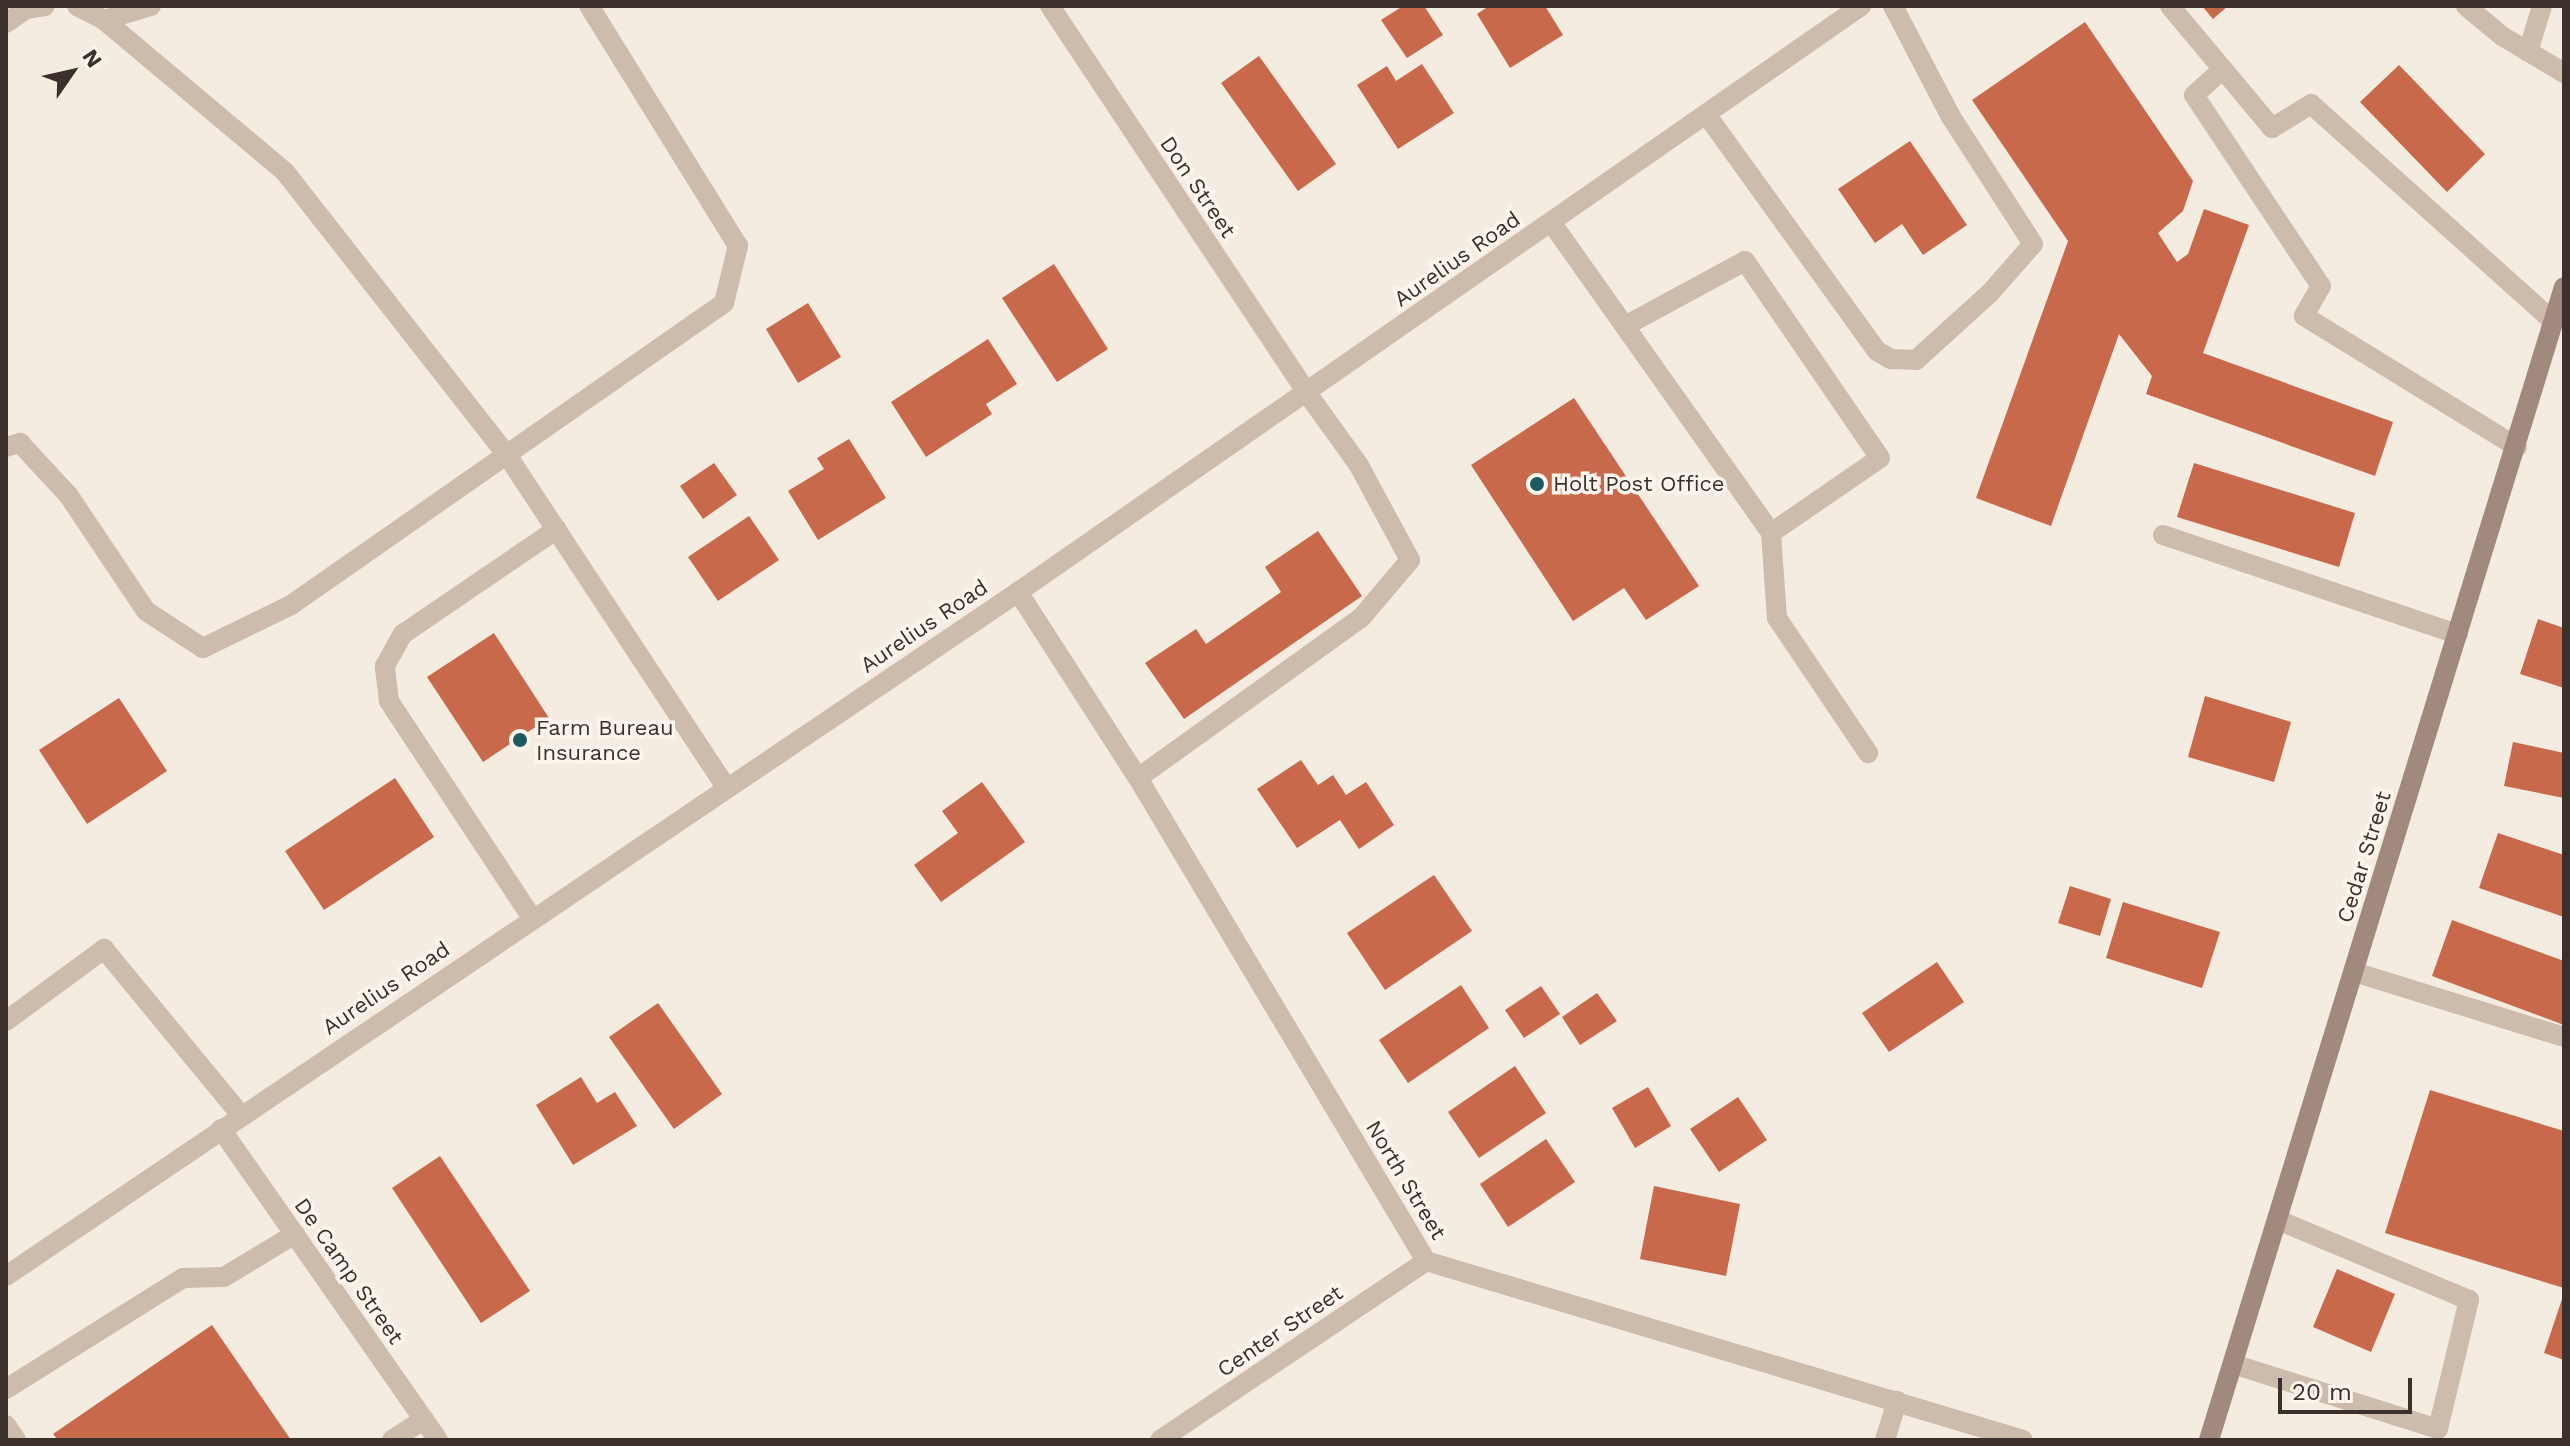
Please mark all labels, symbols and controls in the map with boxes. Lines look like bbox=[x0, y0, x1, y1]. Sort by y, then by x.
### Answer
north arrow bbox=[32, 32, 112, 112]
text: N bbox=[77, 45, 107, 72]
street label: Don Street bbox=[1155, 131, 1241, 243]
street label: Aurelius Road bbox=[1389, 206, 1525, 312]
place label: Holt Post Office bbox=[1553, 471, 1725, 497]
marker: Holt Post Office bbox=[1528, 475, 1546, 493]
street label: Aurelius Road bbox=[855, 574, 993, 678]
place label: Farm Bureau Insurance bbox=[536, 714, 673, 766]
marker: Farm Bureau Insurance bbox=[511, 731, 529, 749]
street label: Cedar Street bbox=[2331, 788, 2397, 926]
street label: Aurelius Road bbox=[317, 936, 455, 1040]
street label: North Street bbox=[1360, 1116, 1452, 1244]
street label: De Camp Street bbox=[289, 1193, 409, 1349]
street label: Center Street bbox=[1212, 1279, 1348, 1383]
scale bar bbox=[2282, 1362, 2416, 1412]
text: 20 m bbox=[2292, 1378, 2352, 1406]

